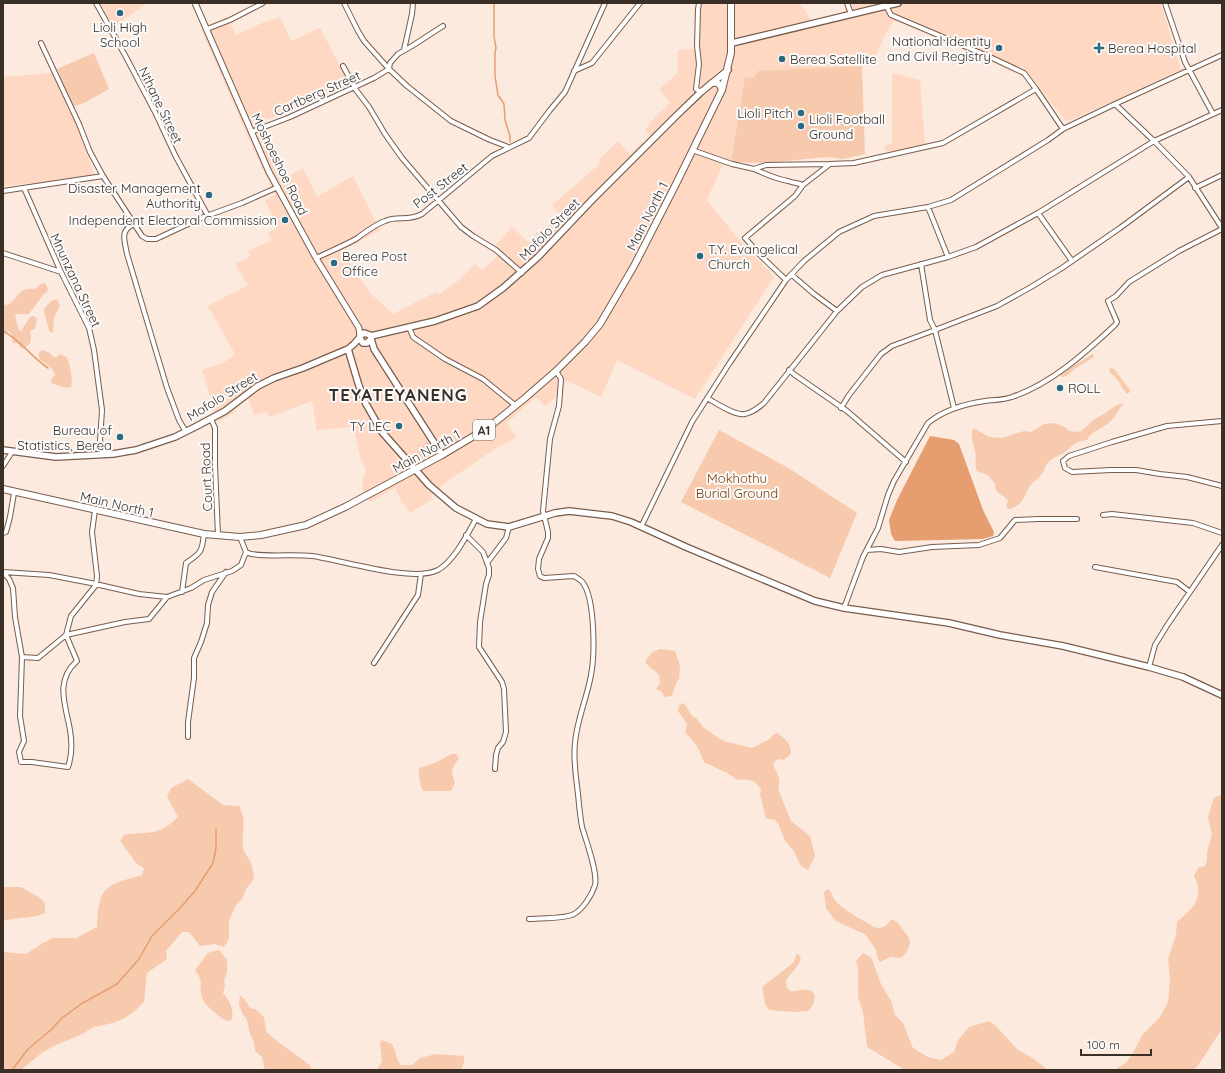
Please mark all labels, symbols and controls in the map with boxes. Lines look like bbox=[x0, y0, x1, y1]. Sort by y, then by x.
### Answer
marker: Lioli High School bbox=[115, 8, 125, 18]
place label: Lioli High School bbox=[93, 19, 147, 50]
place label: National Identity and Civil Registry bbox=[887, 33, 991, 64]
place label: Berea Hospital bbox=[1108, 40, 1197, 56]
marker: Berea Hospital bbox=[1093, 42, 1105, 54]
marker: National Identity and Civil Registry bbox=[994, 43, 1004, 53]
place label: Berea Satellite bbox=[790, 51, 877, 67]
marker: Berea Satellite bbox=[777, 54, 787, 64]
street label: Nthane Street bbox=[136, 64, 186, 146]
street label: Cartberg Street bbox=[271, 67, 363, 119]
place label: Lioli Pitch bbox=[737, 105, 793, 121]
marker: Lioli Pitch bbox=[796, 108, 806, 118]
street label: Moshoeshoe Road bbox=[248, 110, 312, 218]
place label: Lioli Football Ground bbox=[809, 111, 885, 142]
marker: Lioli Football Ground bbox=[796, 121, 806, 131]
street label: Post Street bbox=[409, 159, 471, 211]
street label: Main North 1 bbox=[623, 179, 671, 253]
place label: Disaster Management Authority bbox=[68, 180, 201, 211]
marker: Disaster Management Authority bbox=[204, 190, 214, 200]
street label: Mofolo Street bbox=[515, 195, 583, 263]
place label: Independent Electoral Commission bbox=[69, 212, 277, 228]
marker: Independent Electoral Commission bbox=[280, 215, 290, 225]
street label: Mnunzana Street bbox=[47, 231, 105, 329]
place label: T.Y. Evangelical Church bbox=[708, 241, 798, 272]
place label: Berea Post Office bbox=[342, 248, 407, 279]
marker: T.Y. Evangelical Church bbox=[695, 251, 705, 261]
marker: Berea Post Office bbox=[329, 258, 339, 268]
street label: Mofolo Street bbox=[184, 368, 260, 424]
place label: ROLL bbox=[1068, 380, 1100, 396]
marker: ROLL bbox=[1055, 383, 1065, 393]
district label: TEYATEYANENG bbox=[329, 384, 467, 405]
place label: TY LEC bbox=[349, 418, 392, 434]
road number: A1 bbox=[473, 420, 495, 440]
marker: TY LEC bbox=[394, 421, 404, 431]
place label: Bureau of Statistics, Berea bbox=[17, 422, 112, 453]
street label: Main North 1 bbox=[389, 426, 463, 476]
marker: Bureau of Statistics, Berea bbox=[115, 432, 125, 442]
street label: Court Road bbox=[197, 442, 215, 512]
park label: Mokhothu Burial Ground bbox=[696, 470, 778, 501]
street label: Main North 1 bbox=[79, 488, 155, 520]
scale bar bbox=[1081, 1031, 1151, 1057]
text: 100 m bbox=[1087, 1037, 1120, 1052]

